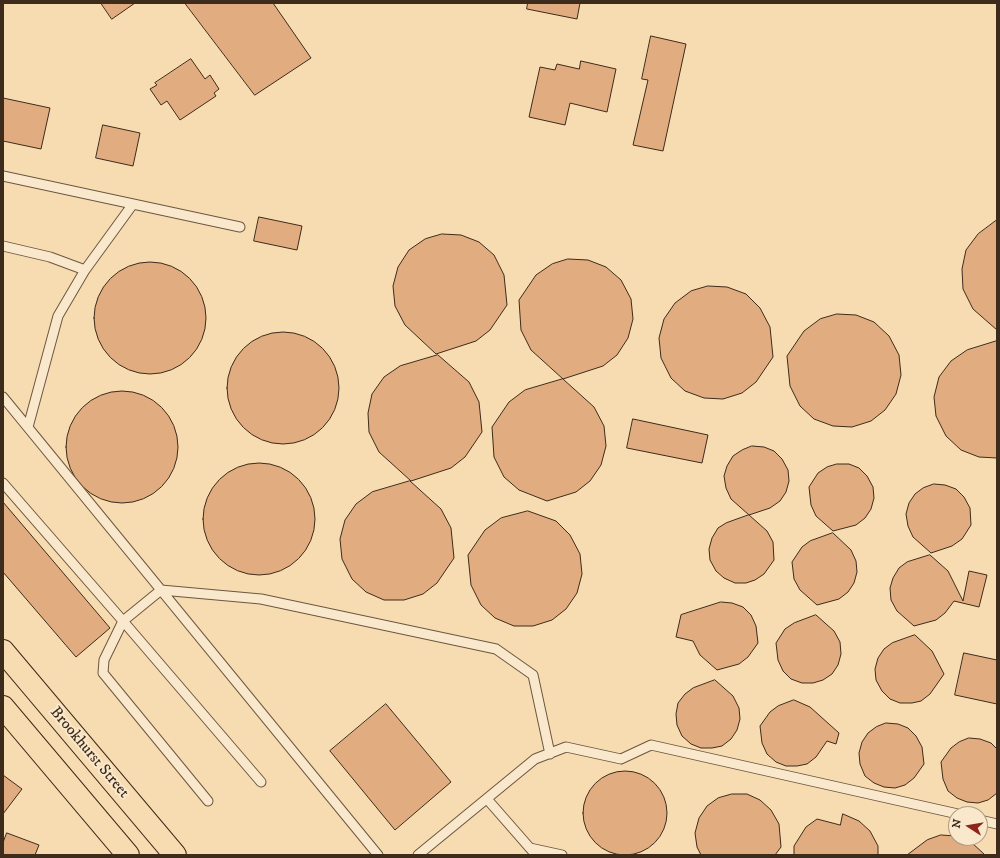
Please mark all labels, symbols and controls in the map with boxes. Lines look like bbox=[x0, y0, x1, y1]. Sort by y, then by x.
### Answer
street label: Brookhurst Street bbox=[45, 703, 133, 803]
north arrow bbox=[948, 806, 988, 846]
text: N bbox=[949, 818, 965, 830]

